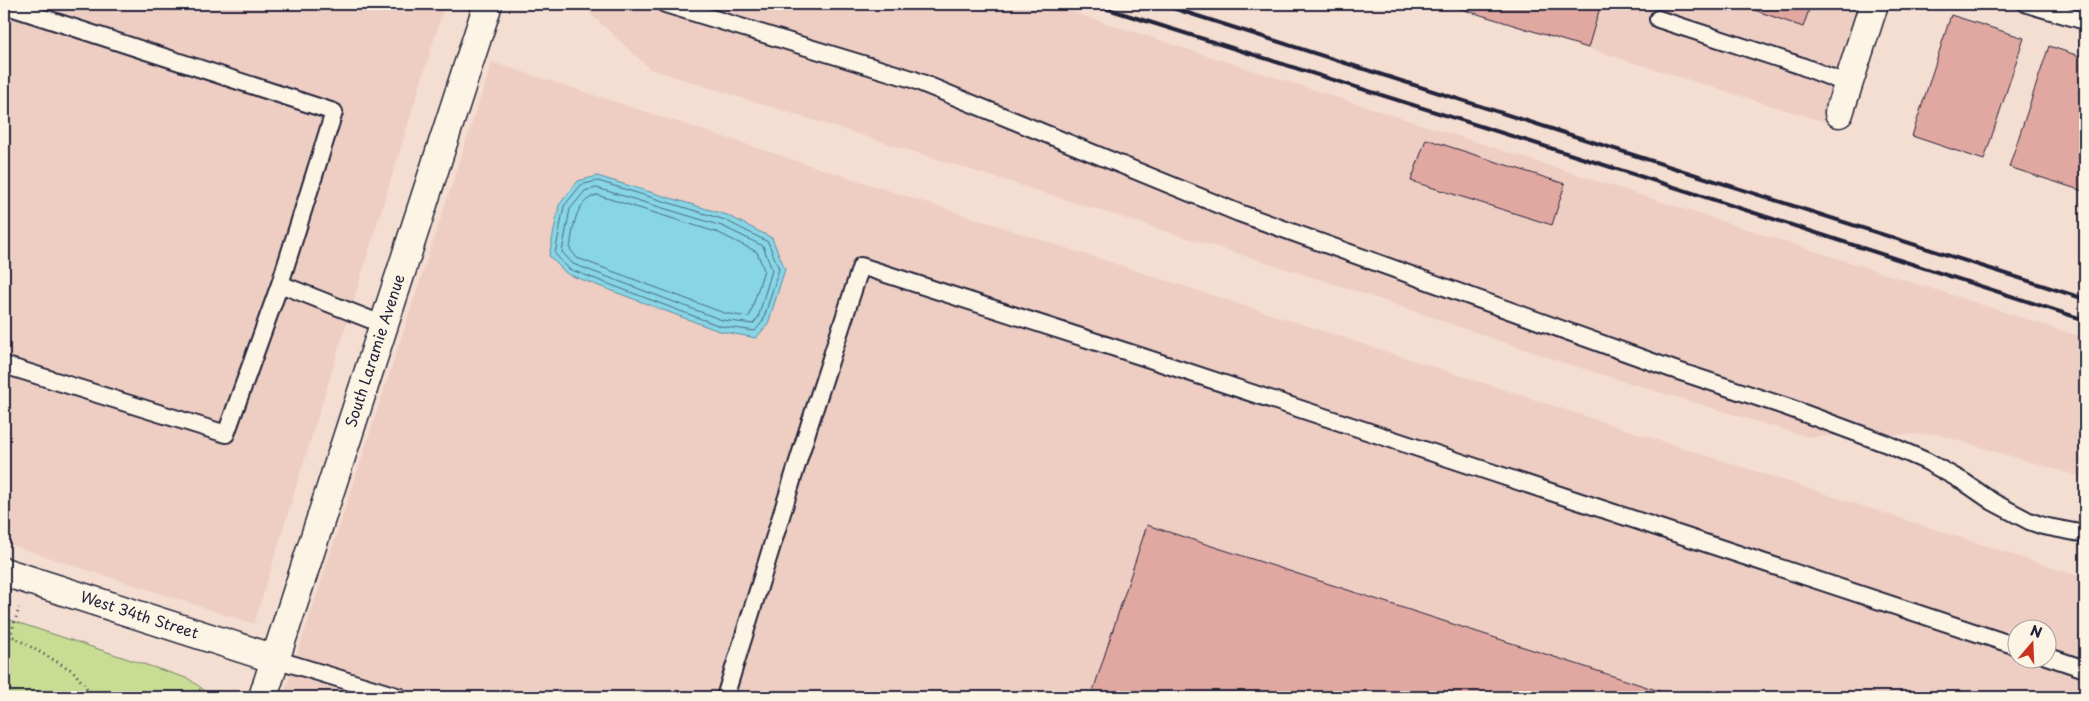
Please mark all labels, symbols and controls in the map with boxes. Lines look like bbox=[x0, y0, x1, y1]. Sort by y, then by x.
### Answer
street label: South Laramie Avenue bbox=[338, 271, 410, 430]
street label: West 34th Street bbox=[78, 584, 202, 644]
north arrow bbox=[2006, 618, 2056, 668]
text: N bbox=[2028, 620, 2045, 643]

